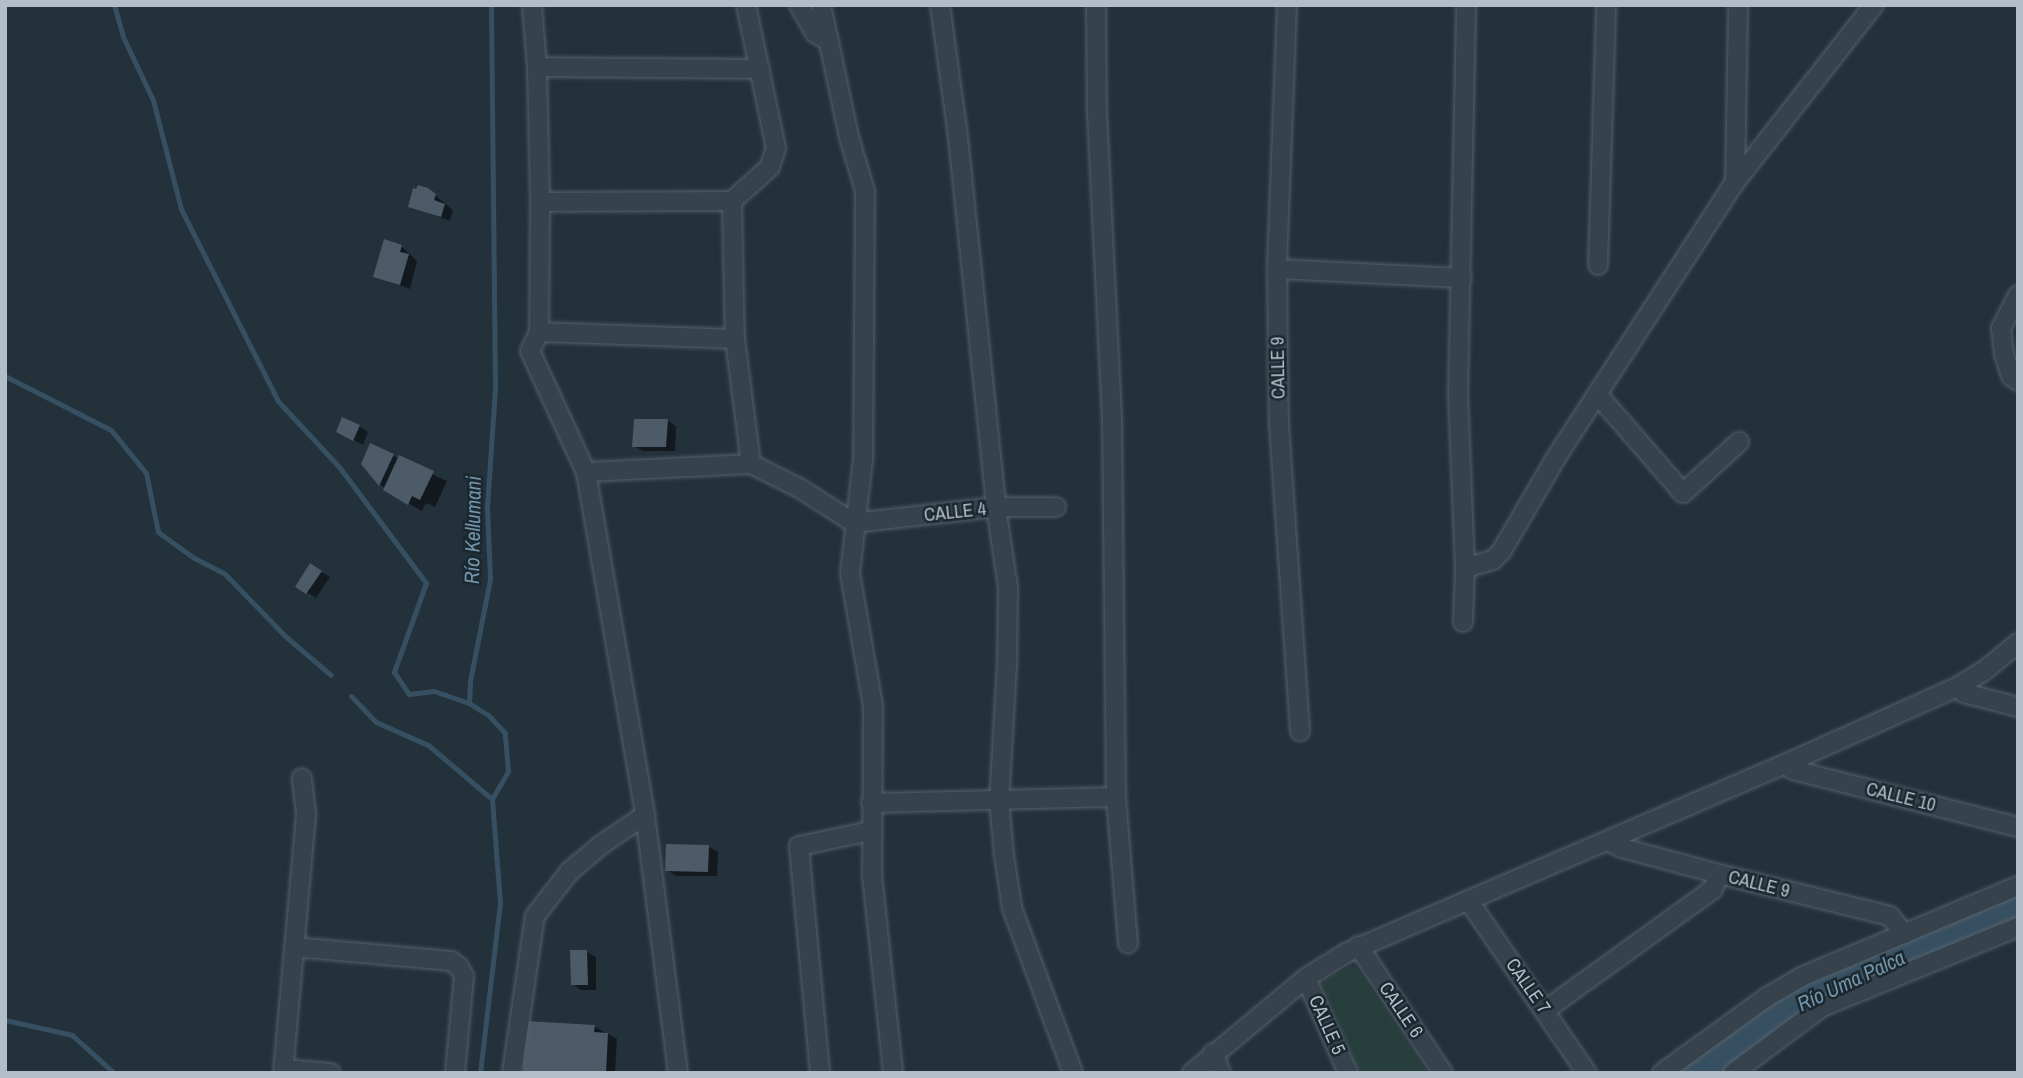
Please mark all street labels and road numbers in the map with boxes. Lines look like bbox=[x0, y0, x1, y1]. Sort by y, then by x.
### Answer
street label: CALLE 9 bbox=[1266, 337, 1290, 399]
street label: CALLE 4 bbox=[923, 497, 987, 527]
street label: CALLE 10 bbox=[1864, 777, 1938, 817]
street label: CALLE 9 bbox=[1726, 865, 1792, 903]
street label: CALLE 7 bbox=[1501, 954, 1555, 1018]
street label: CALLE 6 bbox=[1374, 978, 1428, 1042]
street label: CALLE 5 bbox=[1304, 992, 1350, 1058]

